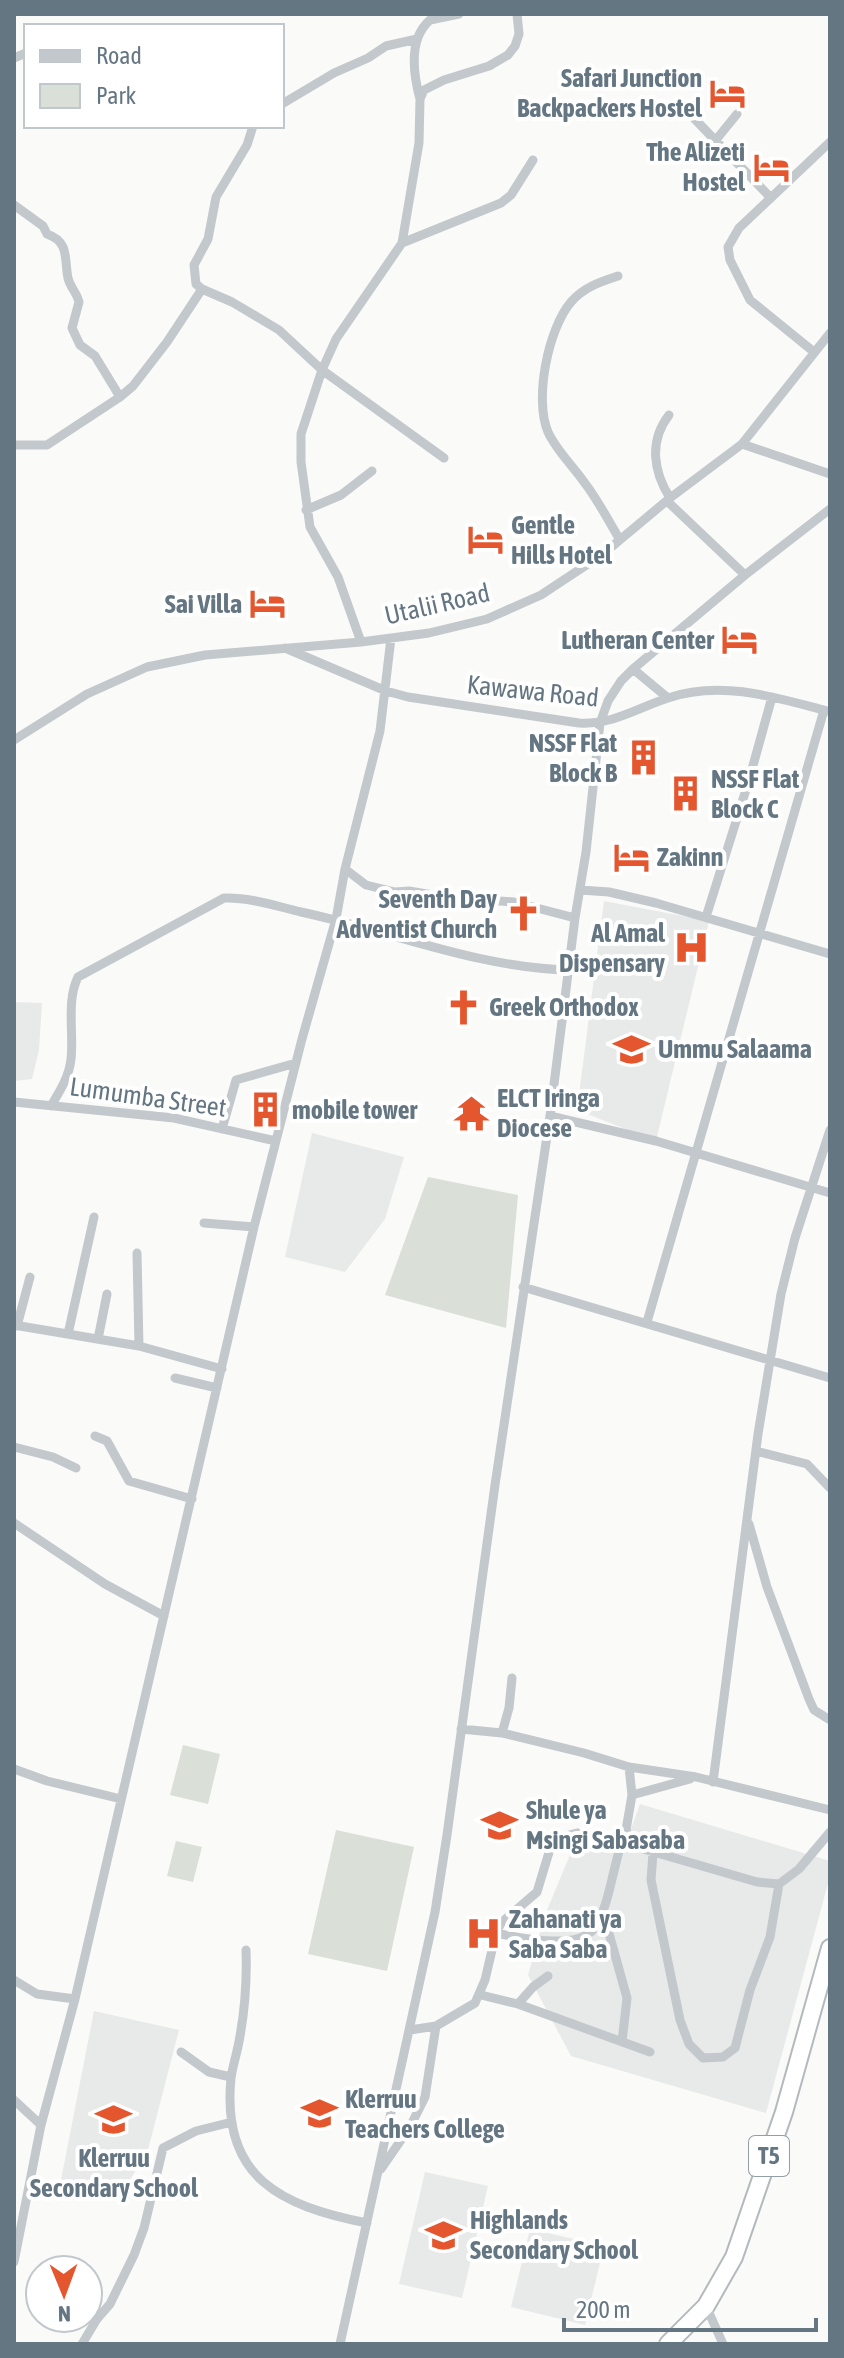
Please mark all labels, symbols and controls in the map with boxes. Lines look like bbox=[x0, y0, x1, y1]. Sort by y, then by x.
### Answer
legend bbox=[24, 24, 284, 128]
text: Road bbox=[96, 42, 142, 69]
place label: Safari Junction Backpackers Hostel bbox=[517, 63, 703, 123]
hotel icon: Safari Junction Backpackers Hostel bbox=[709, 74, 747, 112]
text: Park bbox=[96, 82, 137, 109]
place label: The Alizeti Hostel bbox=[646, 137, 746, 197]
hotel icon: The Alizeti Hostel bbox=[752, 148, 790, 186]
place label: Gentle Hills Hotel bbox=[511, 510, 613, 570]
hotel icon: Gentle Hills Hotel bbox=[466, 521, 504, 559]
street label: Utalii Road bbox=[382, 577, 492, 631]
hotel icon: Sai Villa bbox=[249, 585, 287, 623]
place label: Sai Villa bbox=[165, 589, 242, 619]
hotel icon: Lutheran Center bbox=[721, 621, 759, 659]
place label: Lutheran Center bbox=[561, 625, 715, 655]
street label: Kawawa Road bbox=[466, 669, 600, 713]
place label: NSSF Flat Block B bbox=[529, 728, 618, 788]
building icon: NSSF Flat Block B bbox=[624, 739, 662, 777]
place label: NSSF Flat Block C bbox=[711, 764, 800, 824]
building icon: NSSF Flat Block C bbox=[666, 775, 704, 813]
hotel icon: Zakinn bbox=[612, 838, 650, 876]
place label: Zakinn bbox=[657, 842, 723, 872]
place label: Seventh Day Adventist Church bbox=[336, 884, 497, 944]
church icon: Seventh Day Adventist Church bbox=[504, 895, 542, 933]
place label: Al Amal Dispensary bbox=[559, 918, 666, 978]
hospital icon: Al Amal Dispensary bbox=[672, 929, 710, 967]
church icon: Greek Orthodox bbox=[444, 988, 482, 1026]
place label: Greek Orthodox bbox=[489, 992, 639, 1022]
school or university icon: Ummu Salaama bbox=[613, 1030, 651, 1068]
place label: Ummu Salaama bbox=[658, 1034, 812, 1064]
street label: Lumumba Street bbox=[68, 1071, 228, 1123]
place label: ELCT Iringa Diocese bbox=[497, 1083, 600, 1143]
building icon: mobile tower bbox=[247, 1091, 285, 1129]
temple icon: ELCT Iringa Diocese bbox=[452, 1094, 490, 1132]
place label: mobile tower bbox=[292, 1095, 418, 1125]
place label: Shule ya Msingi Sabasaba bbox=[526, 1795, 685, 1855]
school or university icon: Shule ya Msingi Sabasaba bbox=[481, 1806, 519, 1844]
place label: Zahanati ya Saba Saba bbox=[509, 1904, 622, 1964]
hospital icon: Zahanati ya Saba Saba bbox=[464, 1915, 502, 1953]
place label: Klerruu Teachers College bbox=[345, 2084, 505, 2144]
school or university icon: Klerruu Teachers College bbox=[300, 2095, 338, 2133]
school or university icon: Klerruu Secondary School bbox=[95, 2100, 133, 2138]
road number: T5 bbox=[749, 2136, 789, 2176]
place label: Klerruu Secondary School bbox=[30, 2143, 199, 2203]
place label: Highlands Secondary School bbox=[470, 2205, 639, 2265]
school or university icon: Highlands Secondary School bbox=[425, 2216, 463, 2254]
north arrow bbox=[24, 2254, 104, 2334]
scale bar bbox=[564, 2282, 816, 2332]
text: 200 m bbox=[576, 2296, 630, 2323]
text: N bbox=[58, 2301, 71, 2327]

